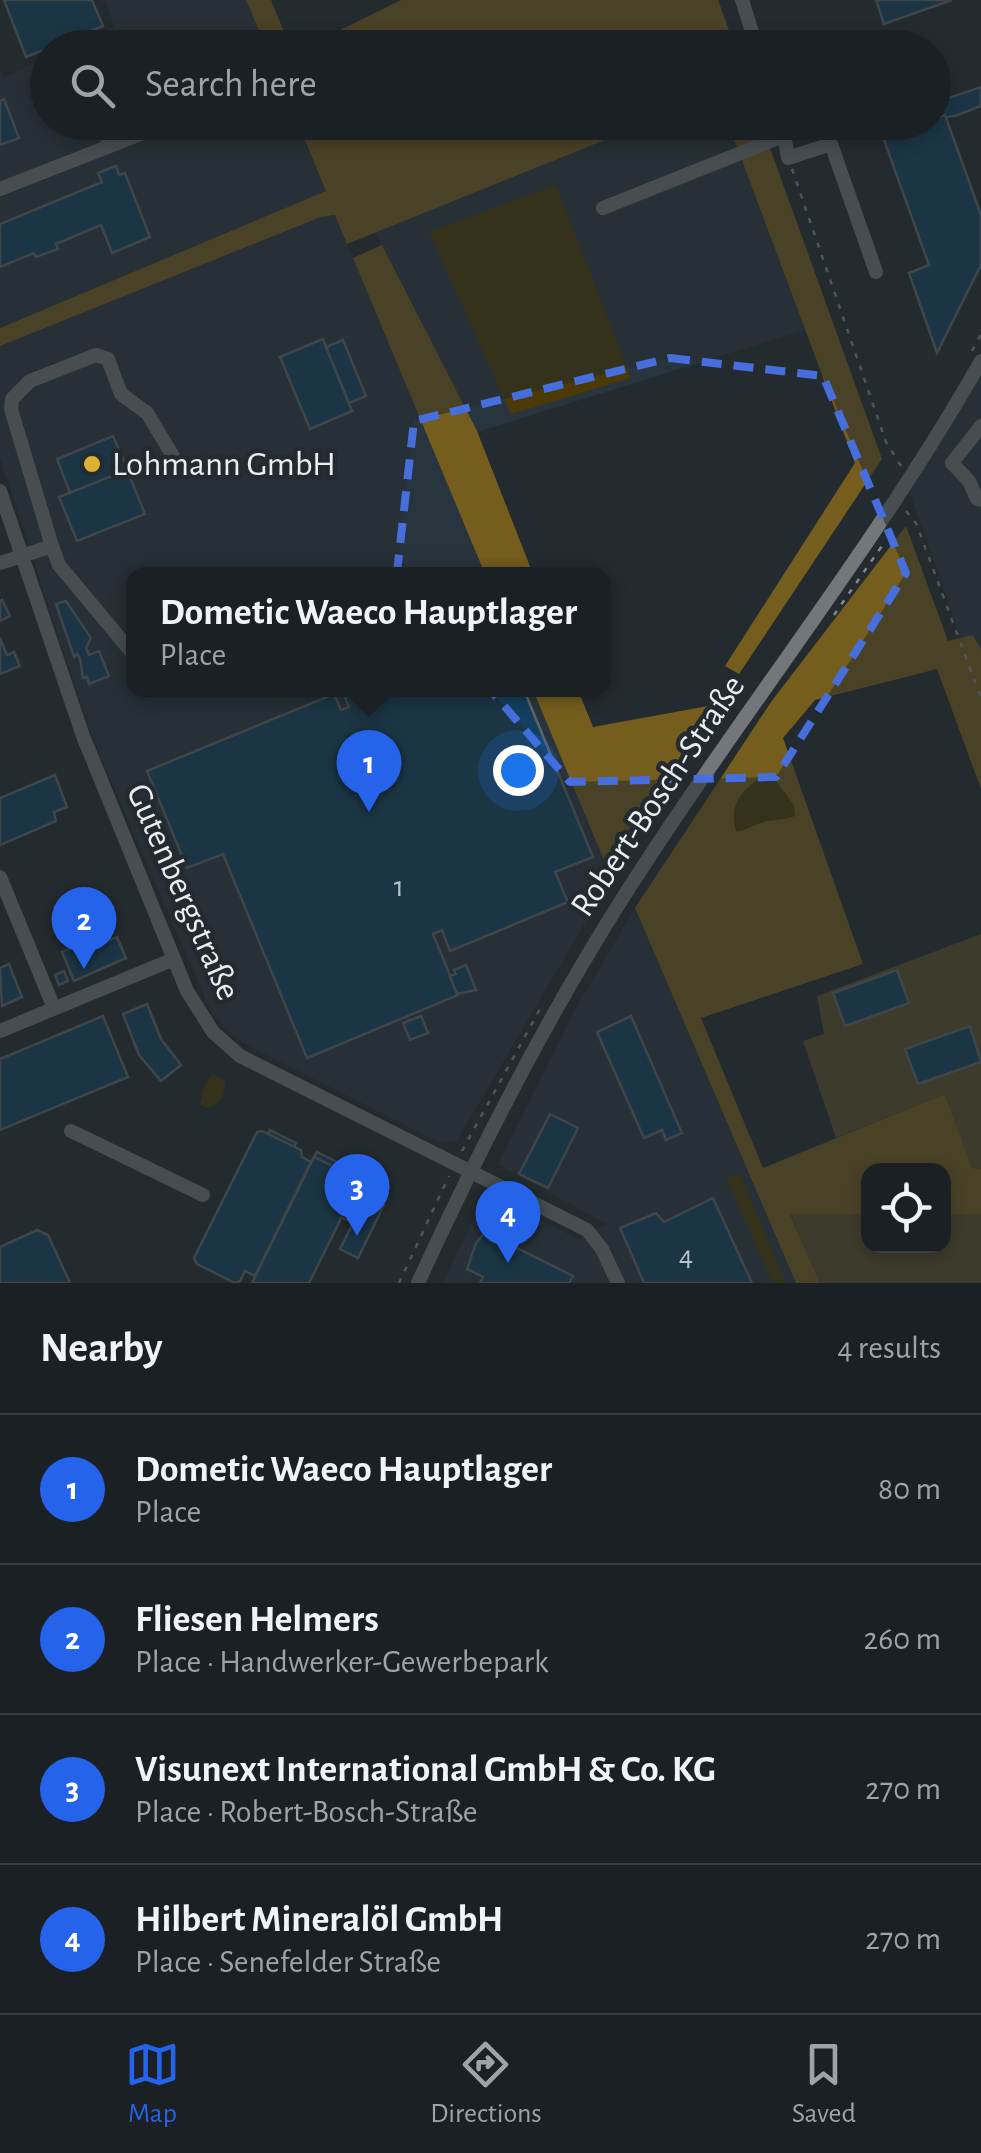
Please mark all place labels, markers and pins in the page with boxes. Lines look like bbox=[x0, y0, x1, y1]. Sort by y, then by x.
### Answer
place label: Lohmann GmbH bbox=[112, 447, 336, 482]
marker: Lohmann GmbH bbox=[81, 453, 103, 475]
pin: 1 bbox=[336, 730, 402, 812]
pin: 2 bbox=[52, 886, 116, 969]
pin: 3 bbox=[324, 1154, 390, 1236]
pin: 4 bbox=[476, 1180, 540, 1263]

